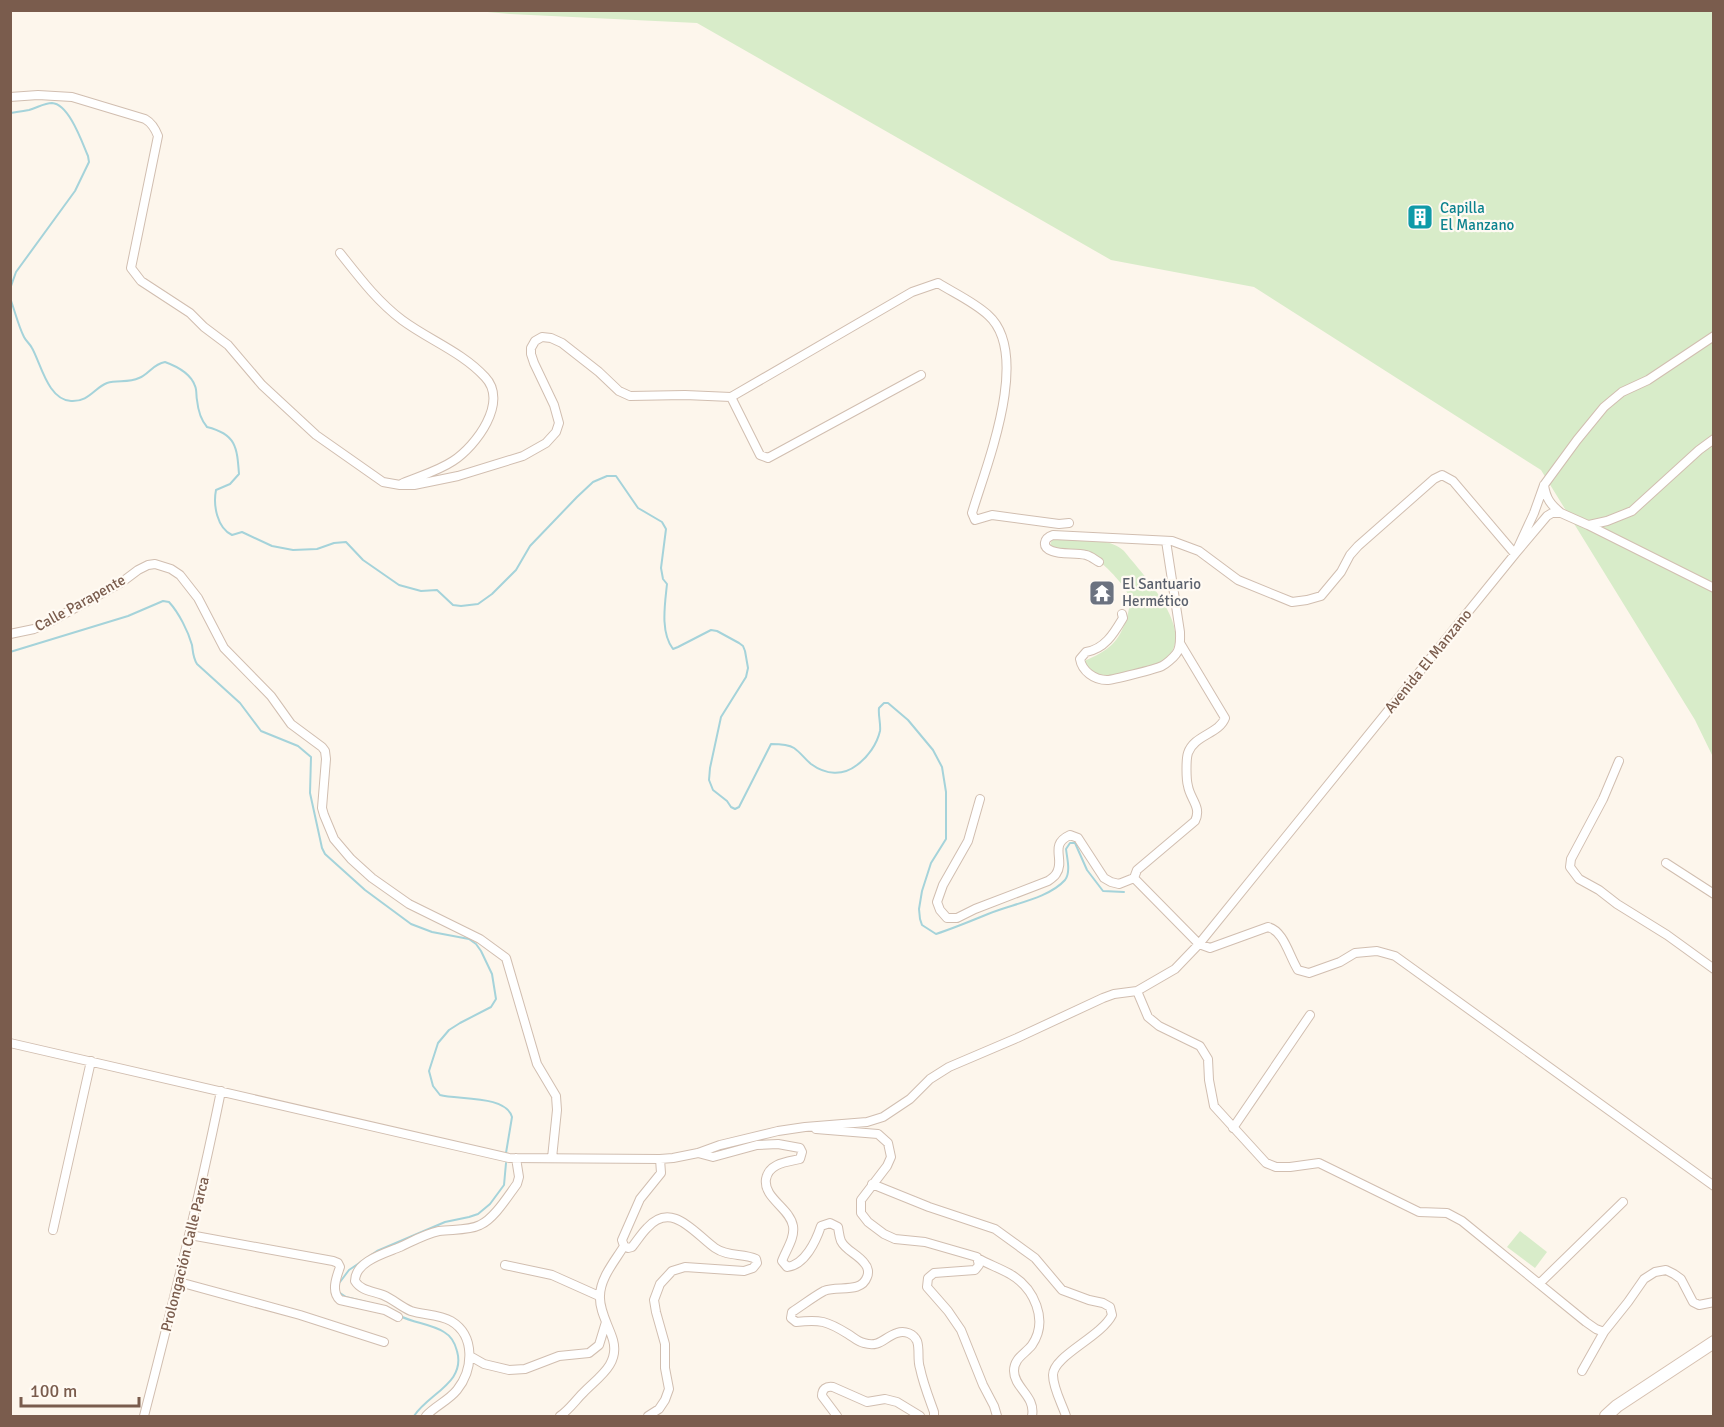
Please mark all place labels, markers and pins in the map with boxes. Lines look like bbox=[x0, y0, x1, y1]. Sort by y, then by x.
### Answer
place label: Capilla El Manzano bbox=[1440, 199, 1515, 234]
building icon: Capilla El Manzano bbox=[1405, 202, 1435, 232]
place label: El Santuario Hermético bbox=[1122, 575, 1201, 610]
temple icon: El Santuario Hermético bbox=[1087, 578, 1117, 608]

